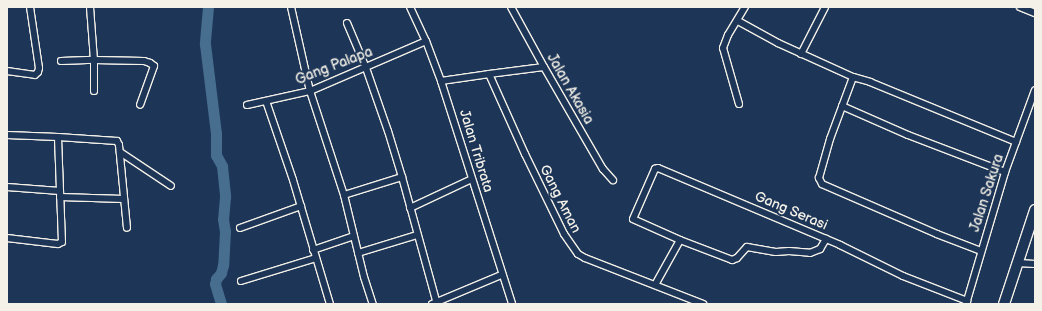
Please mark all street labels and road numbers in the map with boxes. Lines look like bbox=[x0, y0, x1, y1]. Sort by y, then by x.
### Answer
street label: Gang Palapa bbox=[293, 44, 375, 88]
street label: Jalan Akasia bbox=[543, 51, 597, 127]
street label: Jalan Tribrata bbox=[455, 107, 497, 195]
street label: Jalan Sakura bbox=[966, 152, 1008, 234]
street label: Gang Aman bbox=[536, 162, 584, 236]
street label: Gang Serasi bbox=[752, 188, 830, 234]

